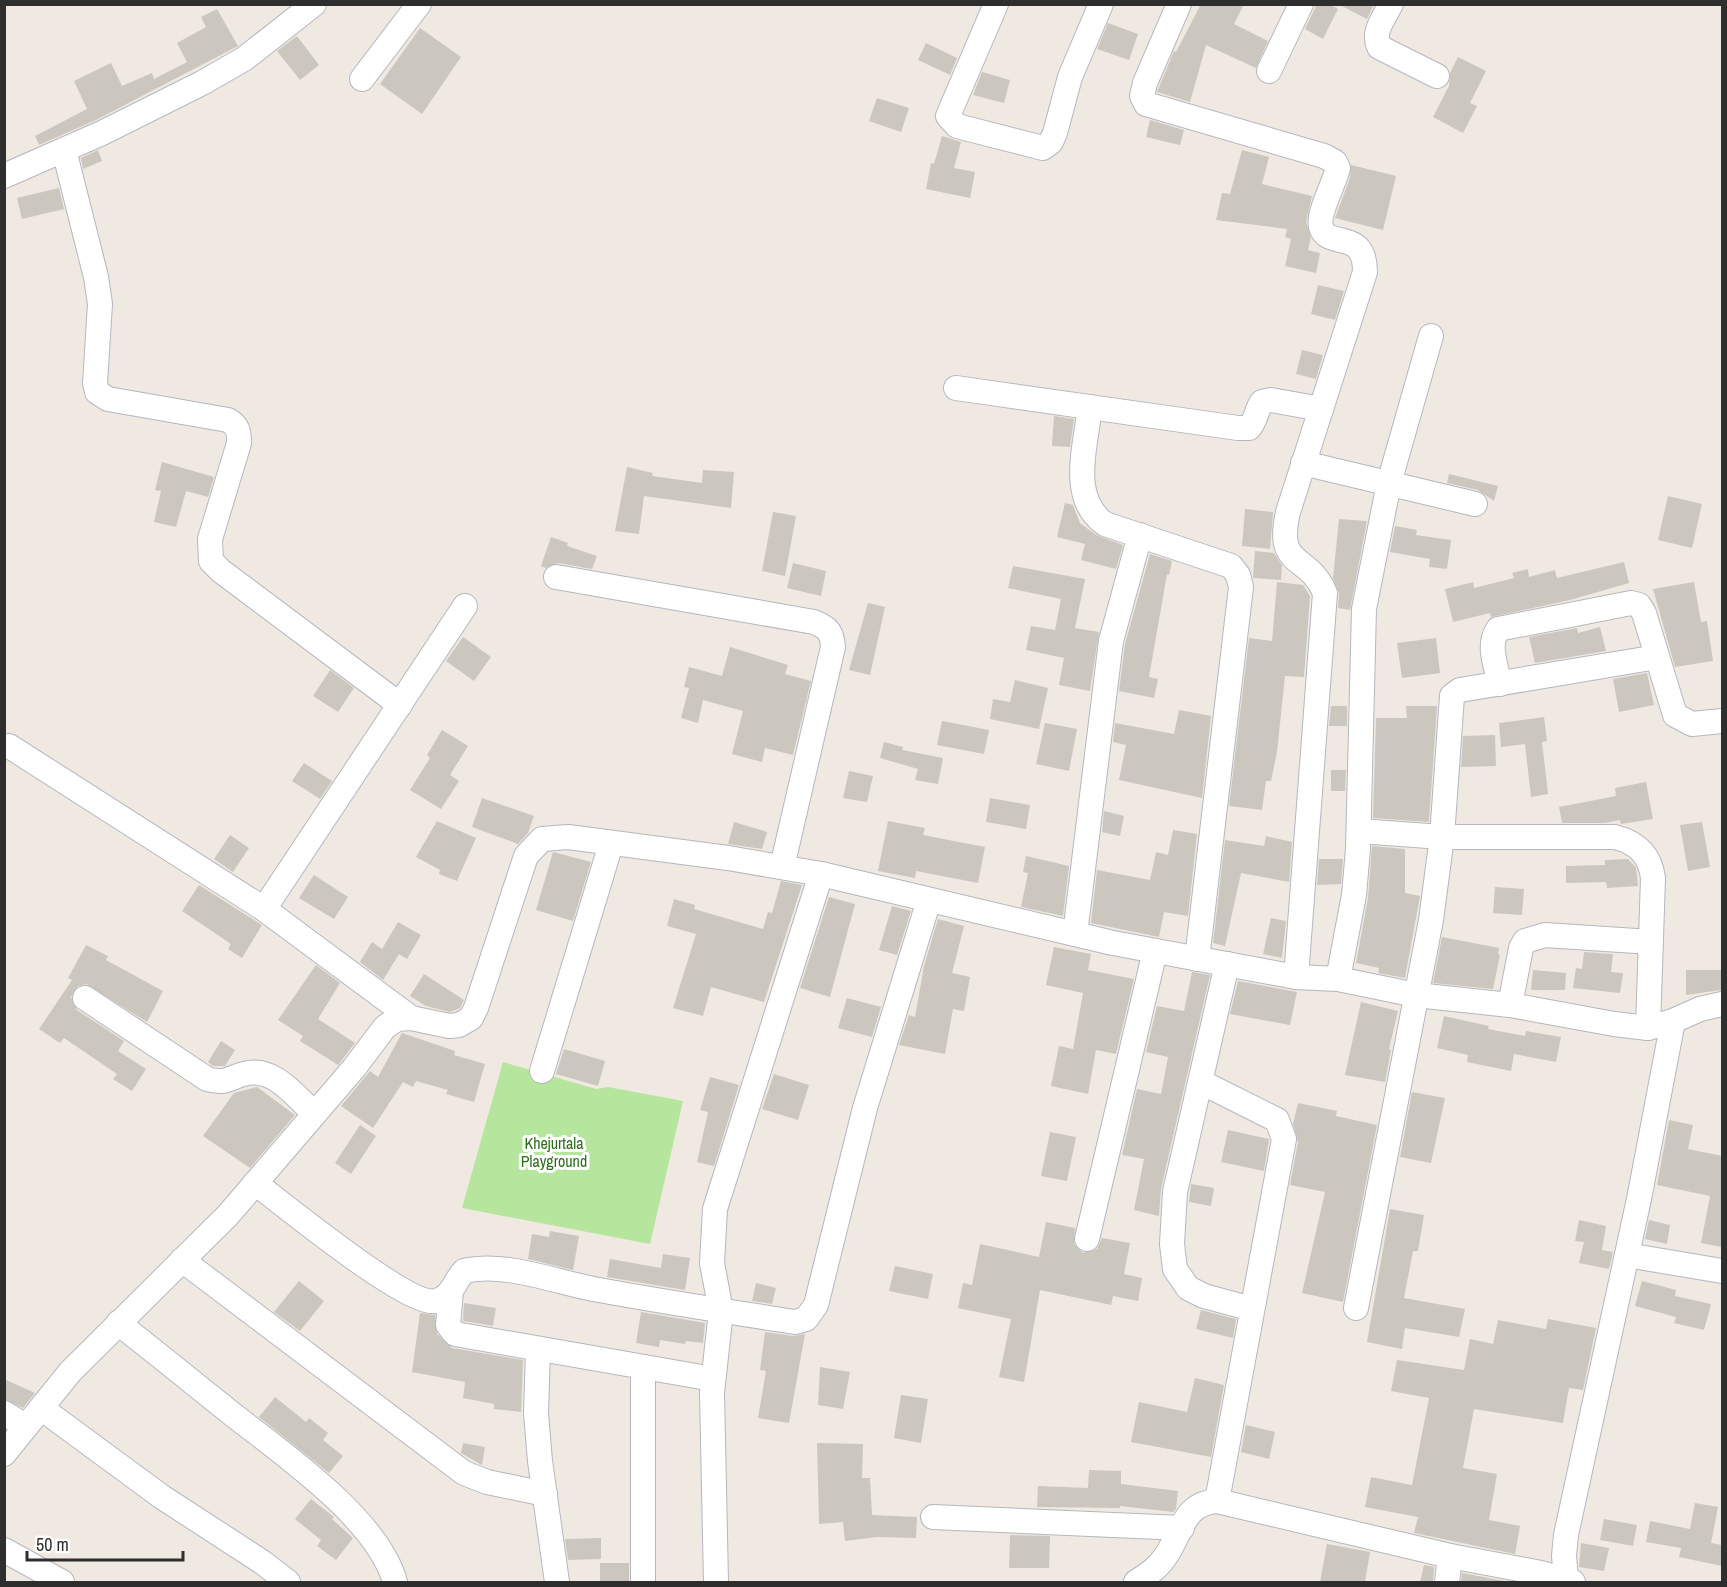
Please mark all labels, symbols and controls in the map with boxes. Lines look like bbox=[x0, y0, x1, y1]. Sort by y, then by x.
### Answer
park label: Khejurtala Playground bbox=[521, 1132, 587, 1172]
scale bar bbox=[27, 1524, 183, 1562]
text: 50 m bbox=[36, 1532, 69, 1557]

